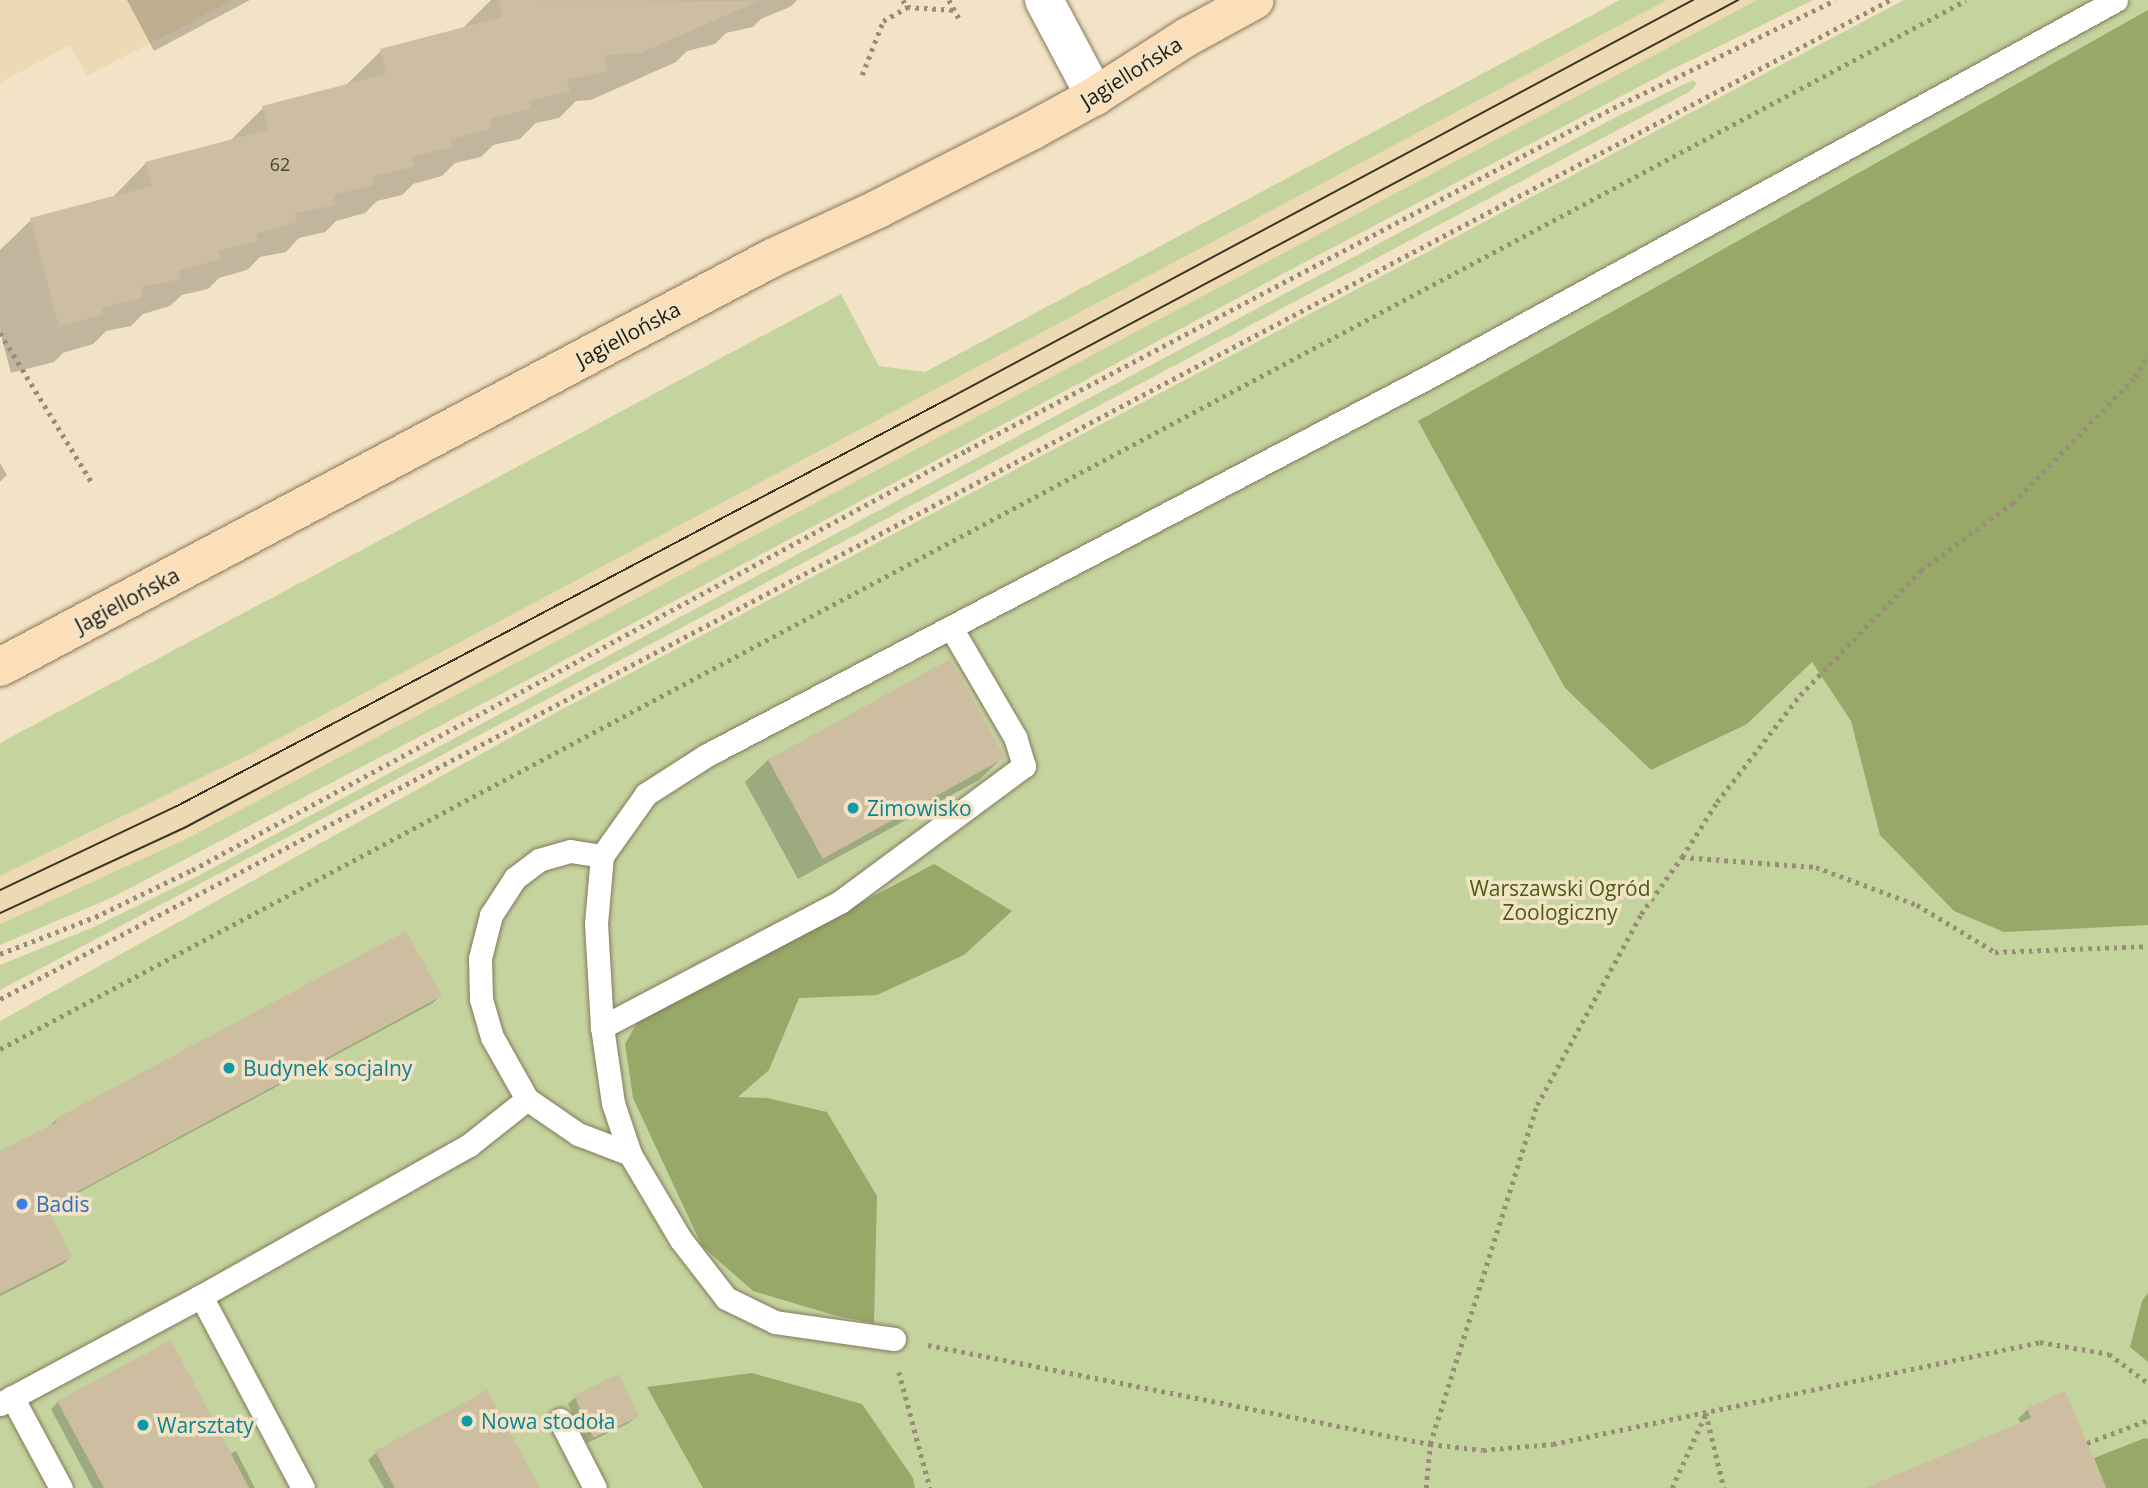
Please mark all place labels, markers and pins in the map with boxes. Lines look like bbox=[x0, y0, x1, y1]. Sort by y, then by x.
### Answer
place label: Zimowisko bbox=[867, 795, 972, 821]
marker: Zimowisko bbox=[845, 800, 861, 816]
place label: Budynek socjalny bbox=[243, 1055, 412, 1081]
marker: Budynek socjalny bbox=[221, 1060, 237, 1076]
place label: Badis bbox=[36, 1191, 89, 1217]
marker: Badis bbox=[14, 1196, 30, 1212]
place label: Nowa stodoła bbox=[481, 1408, 615, 1434]
place label: Warsztaty bbox=[157, 1412, 254, 1438]
marker: Nowa stodoła bbox=[459, 1413, 475, 1429]
marker: Warsztaty bbox=[135, 1417, 151, 1433]

